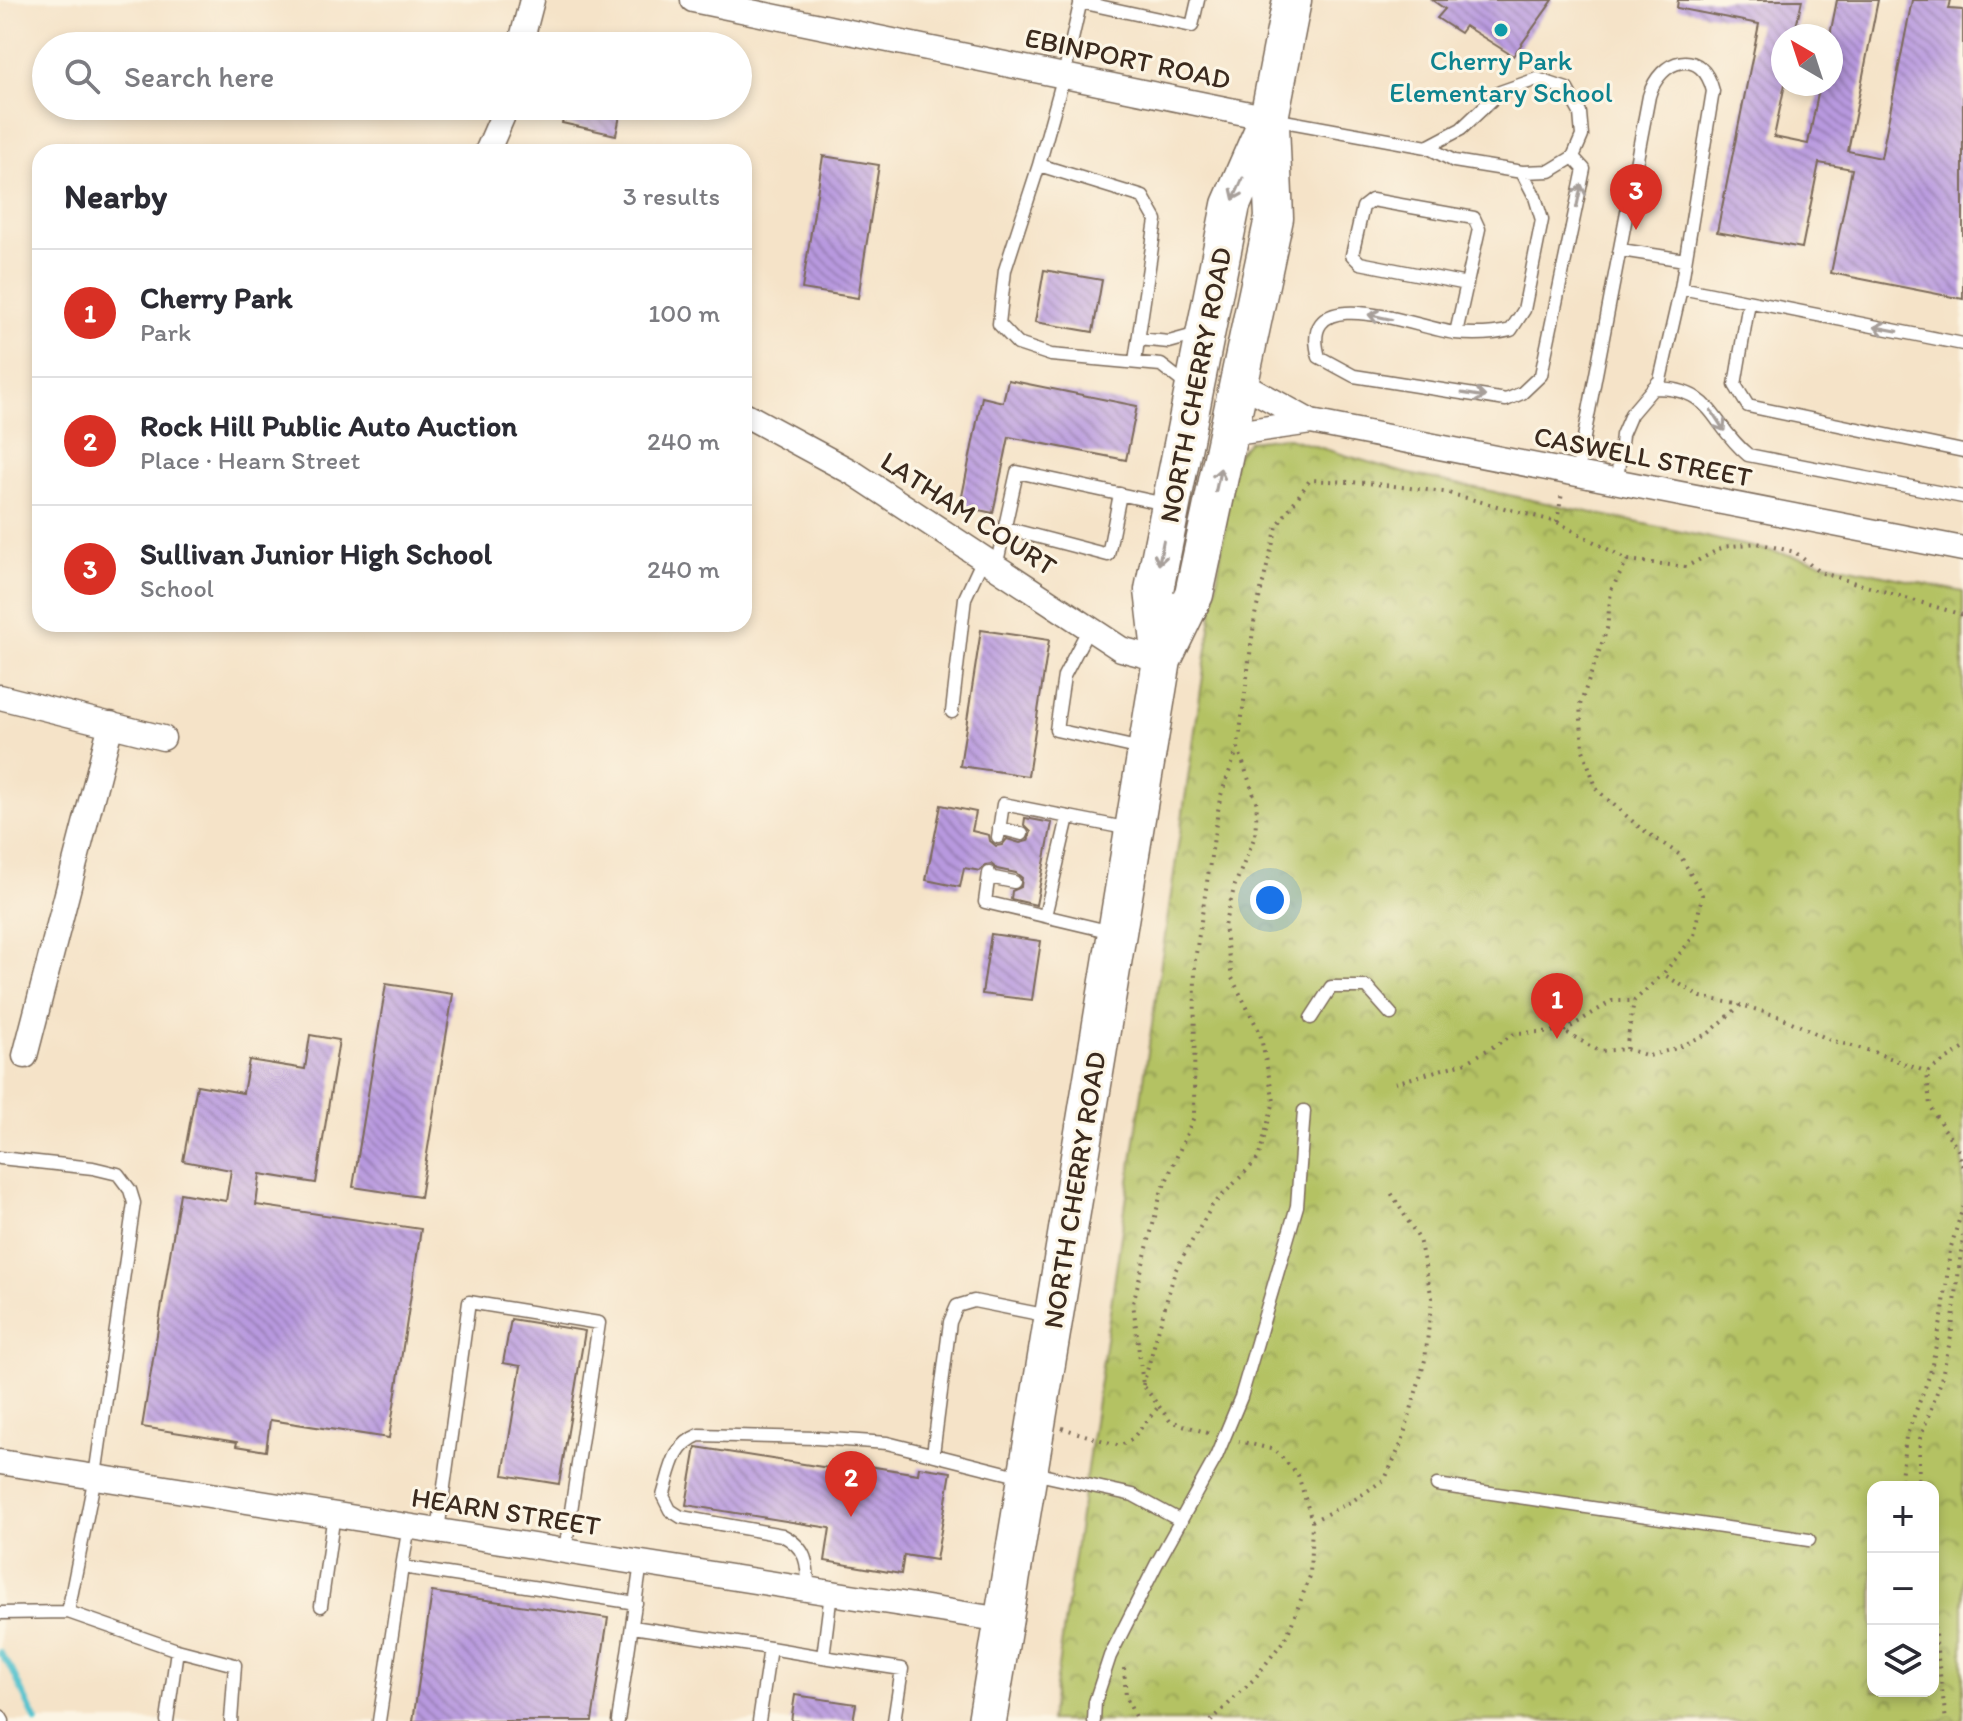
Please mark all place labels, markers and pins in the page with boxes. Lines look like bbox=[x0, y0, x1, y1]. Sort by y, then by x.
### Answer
marker: Cherry Park Elementary School bbox=[1492, 21, 1510, 39]
place label: Cherry Park Elementary School bbox=[1389, 43, 1613, 109]
pin: 3 bbox=[1610, 164, 1662, 230]
pin: 1 bbox=[1531, 973, 1583, 1039]
pin: 2 bbox=[825, 1451, 877, 1517]

